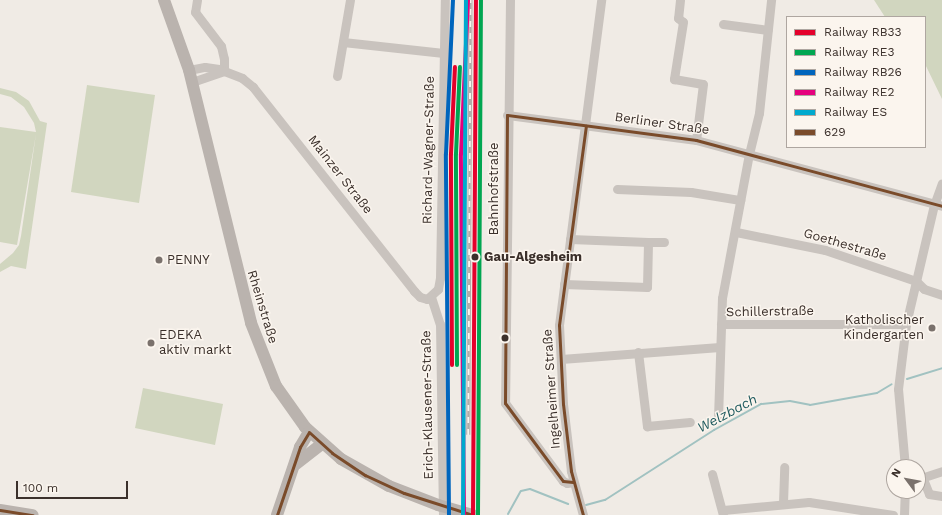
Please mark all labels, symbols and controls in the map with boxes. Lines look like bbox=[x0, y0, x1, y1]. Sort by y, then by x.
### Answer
legend bbox=[786, 16, 926, 148]
text: Railway RB33 bbox=[824, 25, 902, 39]
text: Railway RE3 bbox=[824, 45, 894, 59]
text: Railway RB26 bbox=[824, 65, 902, 79]
street label: Richard-Wagner-Straße bbox=[420, 76, 438, 224]
text: Railway RE2 bbox=[824, 85, 894, 99]
text: Railway ES bbox=[824, 105, 887, 119]
street label: Berliner Straße bbox=[613, 110, 711, 138]
text: 629 bbox=[824, 125, 846, 139]
street label: Mainzer Straße bbox=[304, 132, 376, 218]
street label: Bahnhofstraße bbox=[486, 142, 502, 236]
street label: Goethestraße bbox=[802, 226, 888, 264]
place label: Gau-Algesheim bbox=[484, 249, 582, 265]
marker: Gau-Algesheim bbox=[469, 251, 481, 263]
place label: PENNY bbox=[167, 252, 210, 268]
marker: PENNY bbox=[154, 255, 164, 265]
street label: Rheinstraße bbox=[243, 268, 281, 346]
street label: Schillerstraße bbox=[726, 303, 814, 321]
place label: Katholischer Kindergarten bbox=[843, 313, 924, 344]
marker: Katholischer Kindergarten bbox=[927, 323, 937, 333]
place label: EDEKA aktiv markt bbox=[159, 328, 232, 359]
street label: Ingelheimer Straße bbox=[540, 328, 564, 450]
street label: Erich-Klausener-Straße bbox=[419, 330, 437, 480]
unlabelled marker bbox=[500, 333, 510, 343]
marker: EDEKA aktiv markt bbox=[146, 338, 156, 348]
water label: Welzbach bbox=[694, 390, 760, 436]
north arrow bbox=[886, 459, 926, 499]
text: N bbox=[889, 466, 904, 480]
scale bar bbox=[18, 473, 130, 499]
text: 100 m bbox=[23, 481, 58, 495]

